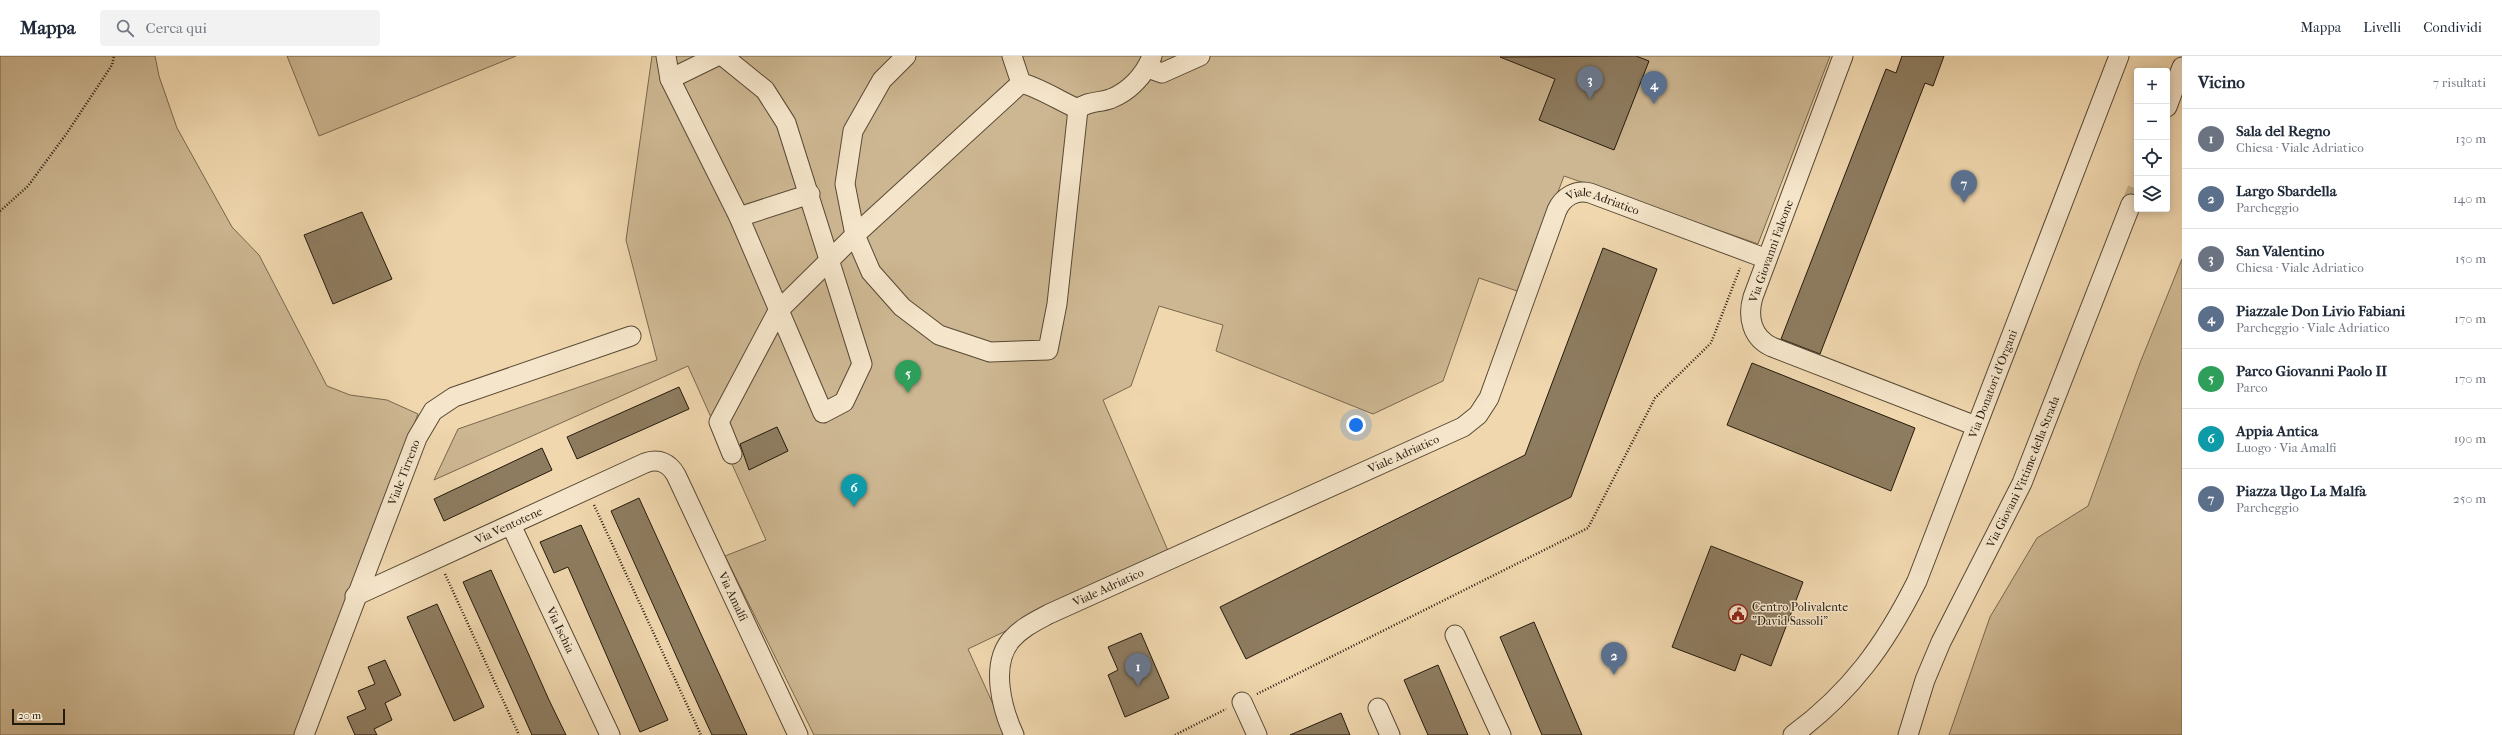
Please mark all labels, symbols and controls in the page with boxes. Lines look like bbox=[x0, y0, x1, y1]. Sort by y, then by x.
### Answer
search box bbox=[100, 10, 380, 46]
text: Mappa bbox=[20, 17, 76, 39]
icon: search bbox=[114, 17, 136, 39]
text: Cerca qui bbox=[146, 19, 207, 37]
text: Mappa bbox=[2300, 19, 2341, 36]
text: Livelli bbox=[2363, 19, 2401, 36]
text: Condividi bbox=[2423, 19, 2482, 36]
pin: 3 bbox=[1577, 66, 1603, 99]
map controls bbox=[2134, 68, 2170, 212]
button: + bbox=[2134, 68, 2170, 104]
pin: 4 bbox=[1641, 71, 1667, 104]
text: Vicino bbox=[2198, 72, 2245, 92]
text: 7 risultati bbox=[2433, 75, 2486, 90]
button: − bbox=[2134, 104, 2170, 140]
text: Sala del Regno bbox=[2236, 122, 2330, 140]
text: 1 bbox=[2209, 131, 2213, 146]
text: 130 m bbox=[2455, 131, 2486, 146]
button: locate bbox=[2134, 140, 2170, 176]
text: Chiesa · Viale Adriatico bbox=[2236, 140, 2364, 155]
pin: 7 bbox=[1951, 170, 1977, 203]
button: layers bbox=[2134, 176, 2170, 212]
text: Largo Sbardella bbox=[2236, 182, 2337, 200]
street label: Viale Adriatico bbox=[1563, 185, 1641, 218]
text: 2 bbox=[2208, 191, 2214, 206]
text: 140 m bbox=[2453, 191, 2486, 206]
street label: Via Giovanni Falcone bbox=[1746, 198, 1796, 305]
text: Parcheggio bbox=[2236, 200, 2299, 215]
text: San Valentino bbox=[2236, 242, 2324, 260]
text: 3 bbox=[2208, 251, 2214, 266]
text: 150 m bbox=[2455, 251, 2486, 266]
text: Chiesa · Viale Adriatico bbox=[2236, 260, 2364, 275]
text: Piazzale Don Livio Fabiani bbox=[2236, 302, 2405, 320]
text: 4 bbox=[2207, 311, 2215, 326]
text: 170 m bbox=[2454, 311, 2486, 326]
text: Parcheggio · Viale Adriatico bbox=[2236, 320, 2390, 335]
street label: Via Donatori d'Organi bbox=[1965, 327, 2020, 441]
pin: 5 bbox=[895, 360, 921, 393]
text: Parco Giovanni Paolo II bbox=[2236, 362, 2387, 380]
text: 5 bbox=[2208, 371, 2214, 386]
text: 170 m bbox=[2454, 371, 2486, 386]
text: Parco bbox=[2236, 380, 2268, 395]
street label: Via Giovani Vittime della Strada bbox=[1983, 394, 2062, 551]
your location bbox=[1346, 415, 1366, 435]
text: Appia Antica bbox=[2236, 422, 2318, 440]
text: 6 bbox=[2207, 431, 2215, 446]
text: 190 m bbox=[2454, 431, 2486, 446]
street label: Viale Adriatico bbox=[1365, 432, 1441, 476]
street label: Viale Tirreno bbox=[385, 438, 423, 508]
text: Luogo · Via Amalfi bbox=[2236, 440, 2337, 455]
pin: 6 bbox=[841, 474, 867, 507]
text: Piazza Ugo La Malfa bbox=[2236, 482, 2366, 500]
text: 7 bbox=[2208, 491, 2214, 506]
text: 250 m bbox=[2453, 491, 2486, 506]
text: Parcheggio bbox=[2236, 500, 2299, 515]
street label: Via Ventotene bbox=[472, 504, 545, 548]
street label: Viale Adriatico bbox=[1070, 565, 1146, 610]
street label: Via Amalfi bbox=[715, 569, 751, 624]
place label: Centro Polivalente "David Sassoli" bbox=[1752, 600, 1848, 628]
public building icon: Centro Polivalente "David Sassoli" bbox=[1727, 603, 1749, 625]
street label: Via Ischia bbox=[543, 604, 578, 656]
pin: 2 bbox=[1601, 642, 1627, 675]
pin: 1 bbox=[1125, 653, 1151, 686]
scale bar bbox=[12, 707, 65, 726]
text: 20 m bbox=[18, 709, 41, 722]

